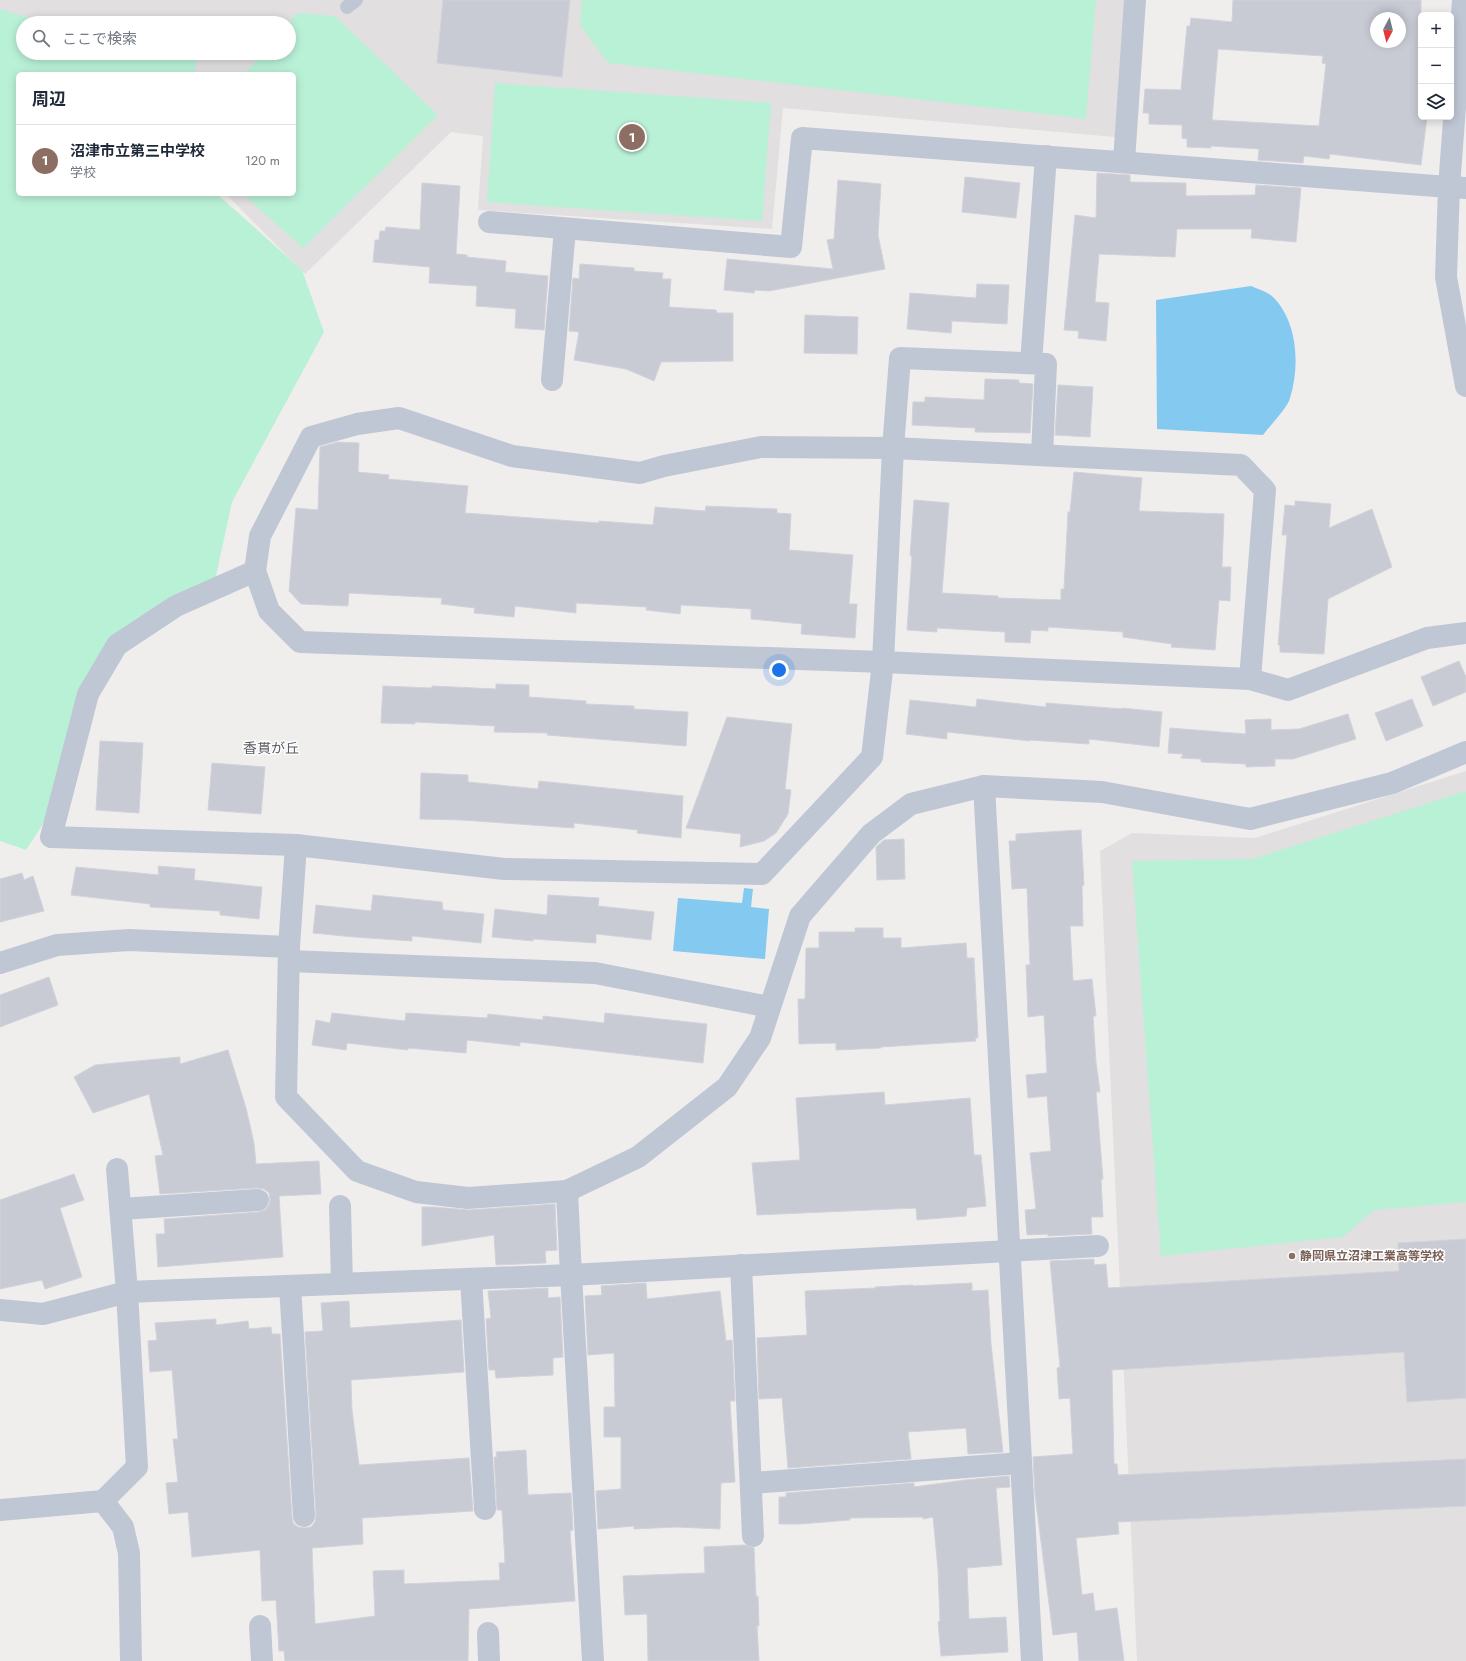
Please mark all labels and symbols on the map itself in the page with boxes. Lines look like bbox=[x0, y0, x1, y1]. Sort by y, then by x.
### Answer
north arrow bbox=[1370, 12, 1406, 48]
pin: 1 bbox=[619, 122, 645, 152]
your location bbox=[769, 660, 789, 680]
district label: 香貫が丘 bbox=[243, 738, 299, 758]
place label: 静岡県立沼津工業高等学校 bbox=[1300, 1247, 1444, 1265]
marker: 静岡県立沼津工業高等学校 bbox=[1287, 1251, 1297, 1261]

